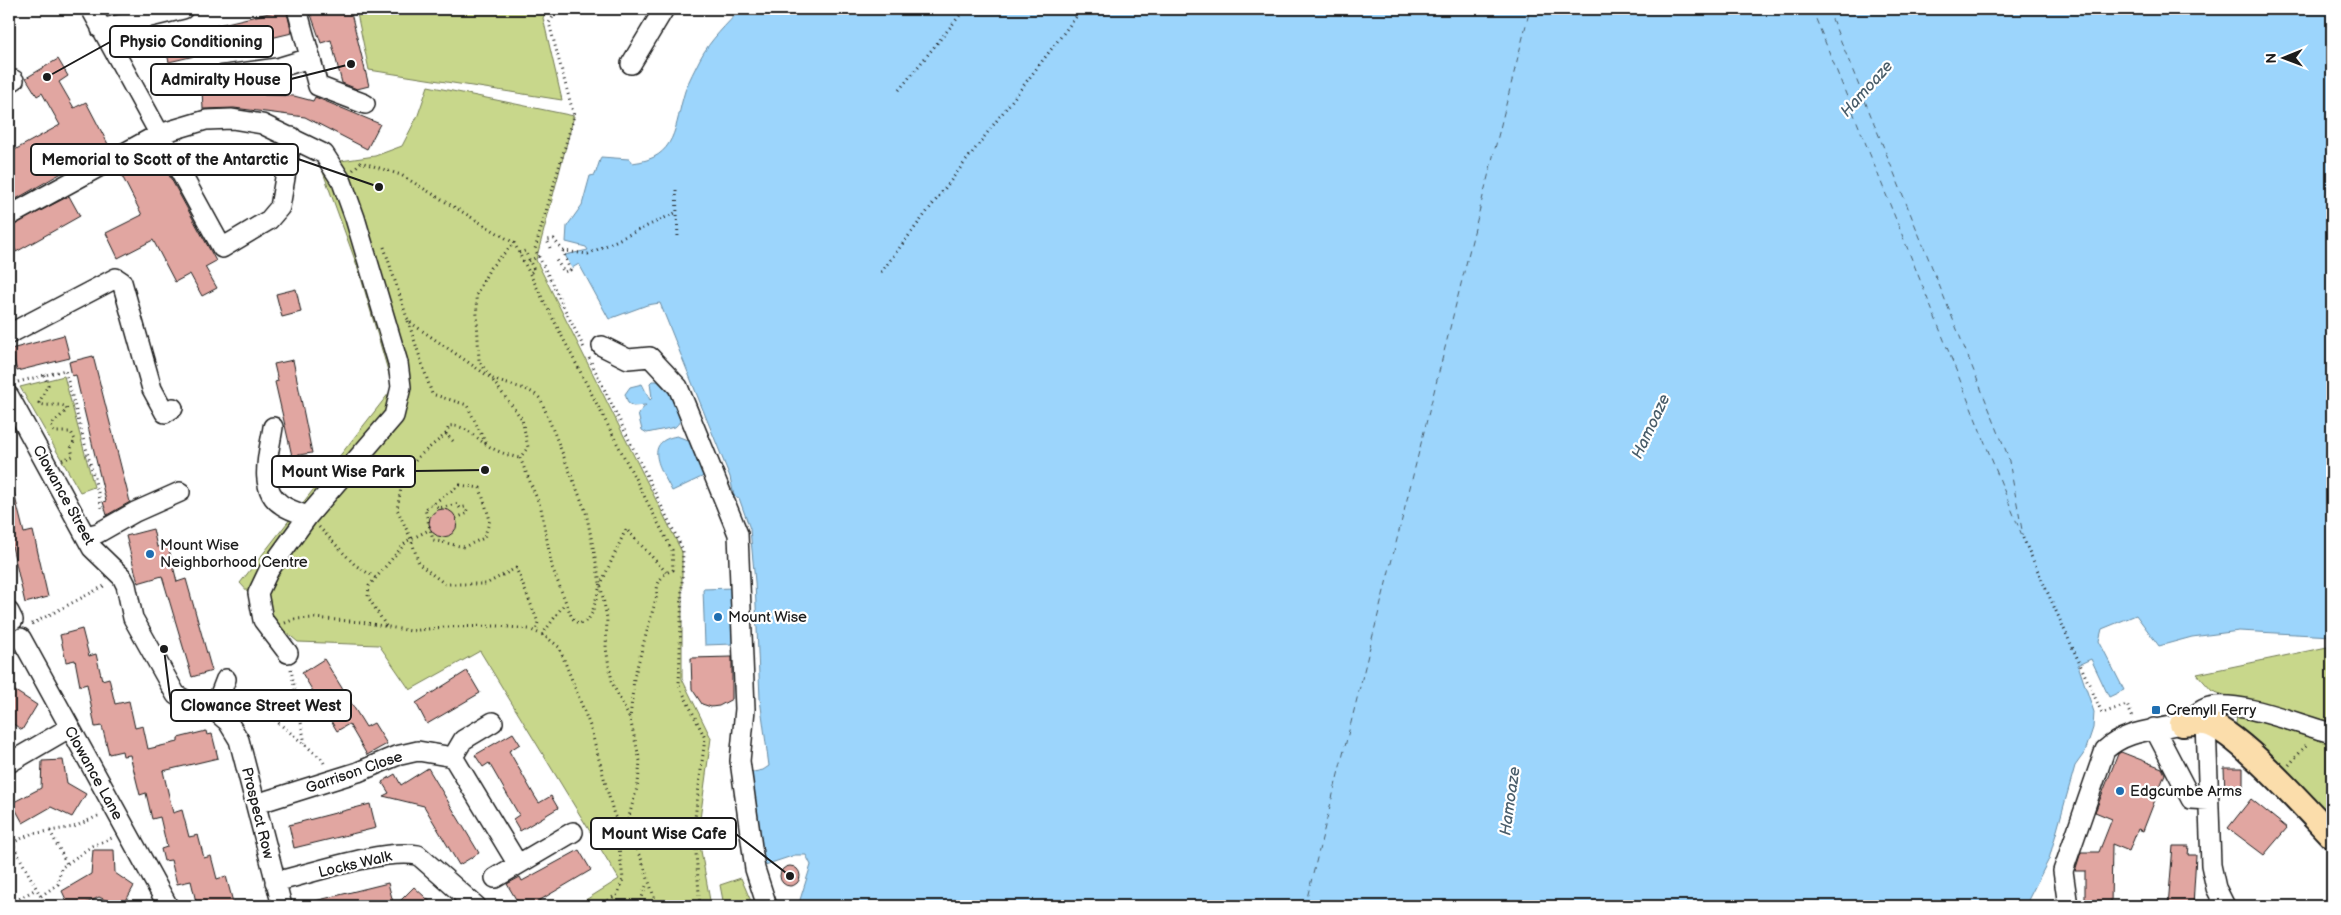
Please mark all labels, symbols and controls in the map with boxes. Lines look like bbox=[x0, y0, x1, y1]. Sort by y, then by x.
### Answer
callout: Physio Conditioning bbox=[110, 26, 273, 57]
north arrow bbox=[2258, 32, 2308, 82]
text: Physio Conditioning bbox=[119, 33, 263, 52]
text: N bbox=[2263, 53, 2280, 64]
water label: Hamoaze bbox=[1837, 57, 1897, 121]
callout: Admiralty House bbox=[151, 64, 291, 95]
text: Admiralty House bbox=[160, 71, 281, 90]
callout: Memorial to Scott of the Antarctic bbox=[31, 144, 298, 175]
text: Memorial to Scott of the Antarctic bbox=[41, 151, 289, 170]
water label: Hamoaze bbox=[1628, 391, 1675, 462]
street label: Clowance Street bbox=[28, 442, 99, 549]
callout: Mount Wise Park bbox=[272, 456, 415, 487]
text: Mount Wise Park bbox=[281, 463, 405, 482]
place label: Mount Wise Neighborhood Centre bbox=[160, 536, 308, 572]
marker: Mount Wise Neighborhood Centre bbox=[144, 548, 156, 560]
place label: Mount Wise bbox=[728, 608, 807, 627]
marker: Mount Wise bbox=[712, 611, 724, 623]
callout: Clowance Street West bbox=[171, 690, 351, 721]
text: Clowance Street West bbox=[181, 697, 342, 716]
place label: Cremyll Ferry bbox=[2166, 701, 2257, 720]
marker: Cremyll Ferry bbox=[2150, 704, 2162, 716]
street label: Clowance Lane bbox=[60, 723, 127, 823]
street label: Garrison Close bbox=[303, 747, 405, 798]
street label: Prospect Row bbox=[237, 765, 278, 861]
water label: Hamoaze bbox=[1496, 766, 1525, 837]
place label: Edgcumbe Arms bbox=[2130, 782, 2242, 801]
marker: Edgcumbe Arms bbox=[2114, 785, 2126, 797]
callout: Mount Wise Cafe bbox=[591, 818, 736, 849]
text: Mount Wise Cafe bbox=[601, 825, 727, 844]
street label: Locks Walk bbox=[316, 847, 394, 882]

